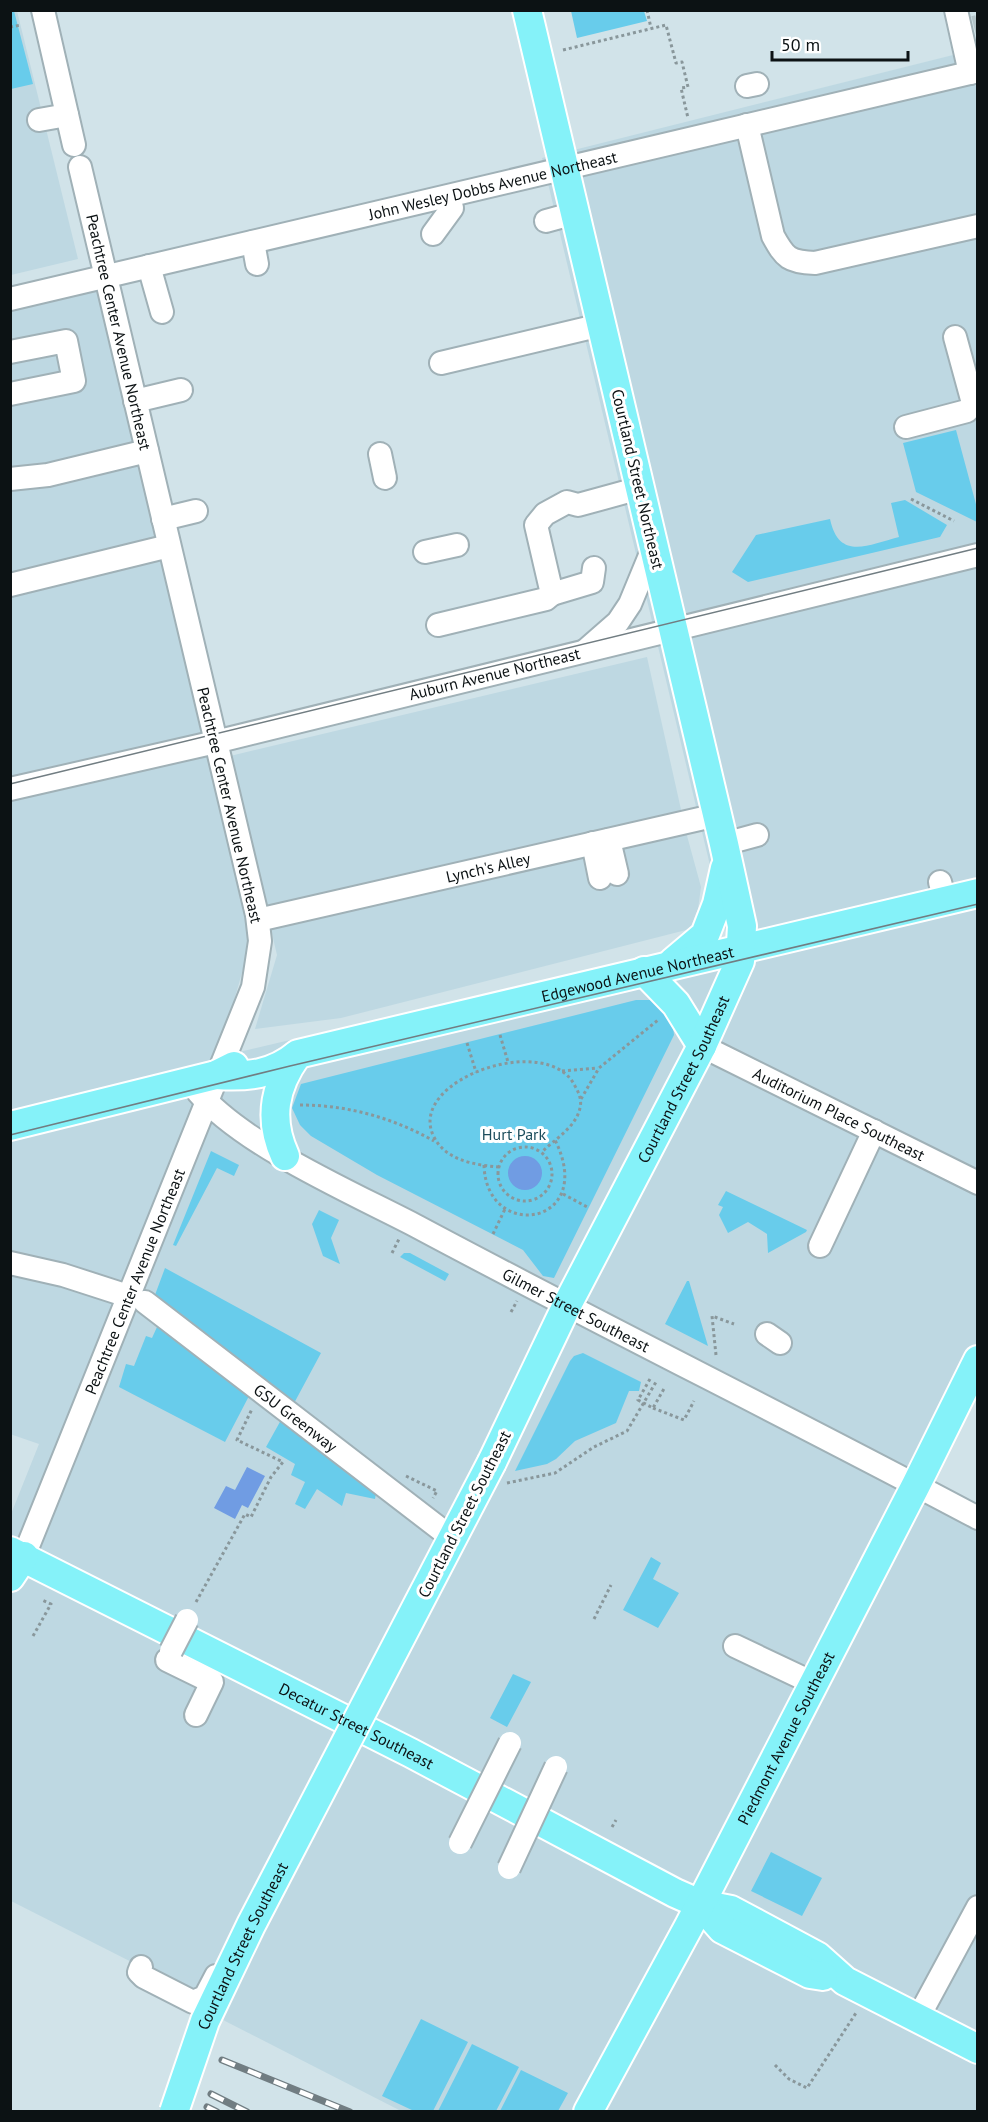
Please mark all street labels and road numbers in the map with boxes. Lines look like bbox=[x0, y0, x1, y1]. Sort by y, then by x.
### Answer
street label: John Wesley Dobbs Avenue Northeast bbox=[366, 146, 620, 224]
street label: Peachtree Center Avenue Northeast bbox=[82, 212, 156, 452]
street label: Courtland Street Northeast bbox=[608, 387, 669, 572]
street label: Auburn Avenue Northeast bbox=[407, 643, 582, 704]
street label: Peachtree Center Avenue Northeast bbox=[193, 685, 267, 925]
street label: Lynch's Alley bbox=[444, 848, 533, 887]
street label: Edgewood Avenue Northeast bbox=[539, 941, 736, 1006]
street label: Courtland Street Southeast bbox=[633, 992, 734, 1166]
street label: Auditorium Place Southeast bbox=[750, 1063, 929, 1165]
street label: Peachtree Center Avenue Northeast bbox=[80, 1165, 189, 1397]
street label: Gilmer Street Southeast bbox=[499, 1263, 654, 1356]
street label: GSU Greenway bbox=[250, 1379, 342, 1457]
street label: Courtland Street Southeast bbox=[413, 1427, 515, 1601]
street label: Piedmont Avenue Southeast bbox=[733, 1648, 839, 1828]
street label: Decatur Street Southeast bbox=[276, 1678, 438, 1774]
street label: Courtland Street Southeast bbox=[193, 1858, 292, 2032]

